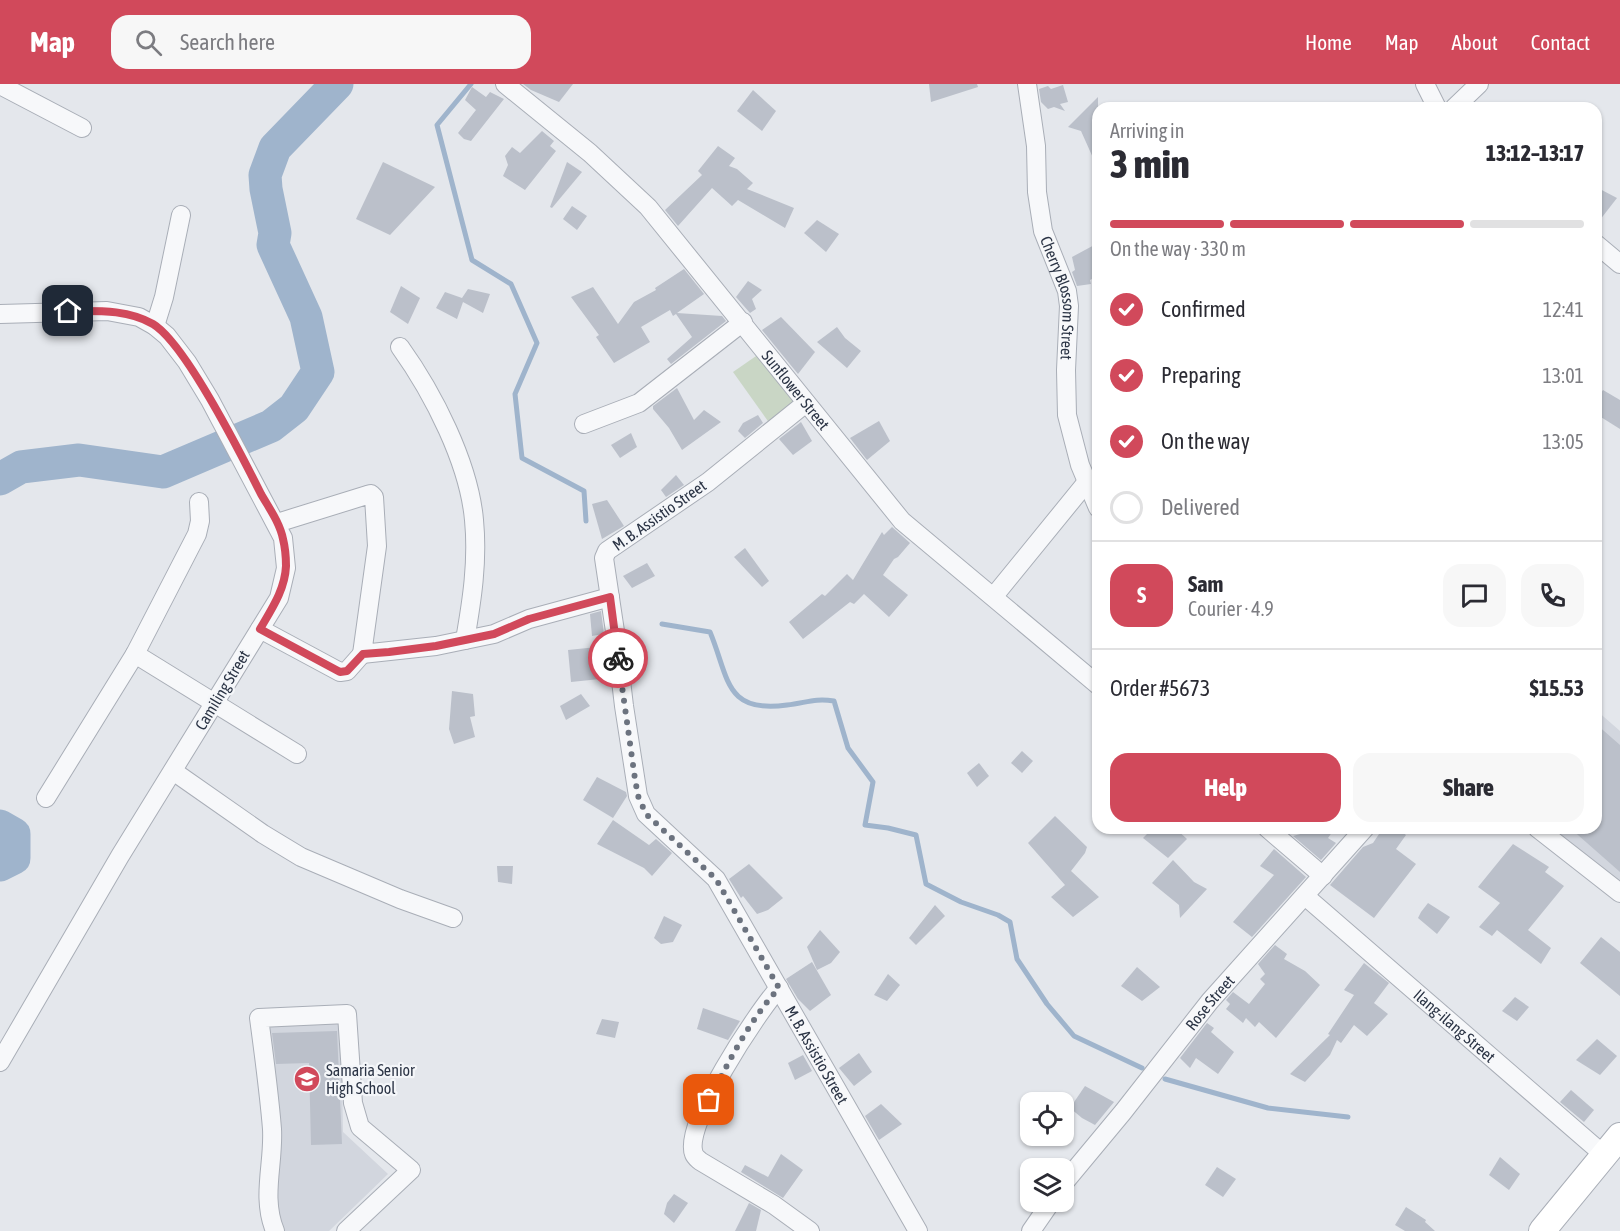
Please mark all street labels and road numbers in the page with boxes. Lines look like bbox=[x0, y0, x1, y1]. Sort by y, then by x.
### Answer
street label: Cherry Blossom Street bbox=[1037, 233, 1078, 361]
street label: Sunflower Street bbox=[759, 347, 834, 434]
street label: M. B. Assistio Street bbox=[609, 476, 710, 554]
street label: Camiling Street bbox=[191, 647, 254, 734]
street label: Rose Street bbox=[1182, 971, 1238, 1034]
street label: Ilang-ilang Street bbox=[1410, 985, 1499, 1066]
street label: M. B. Assistio Street bbox=[782, 1002, 852, 1107]

